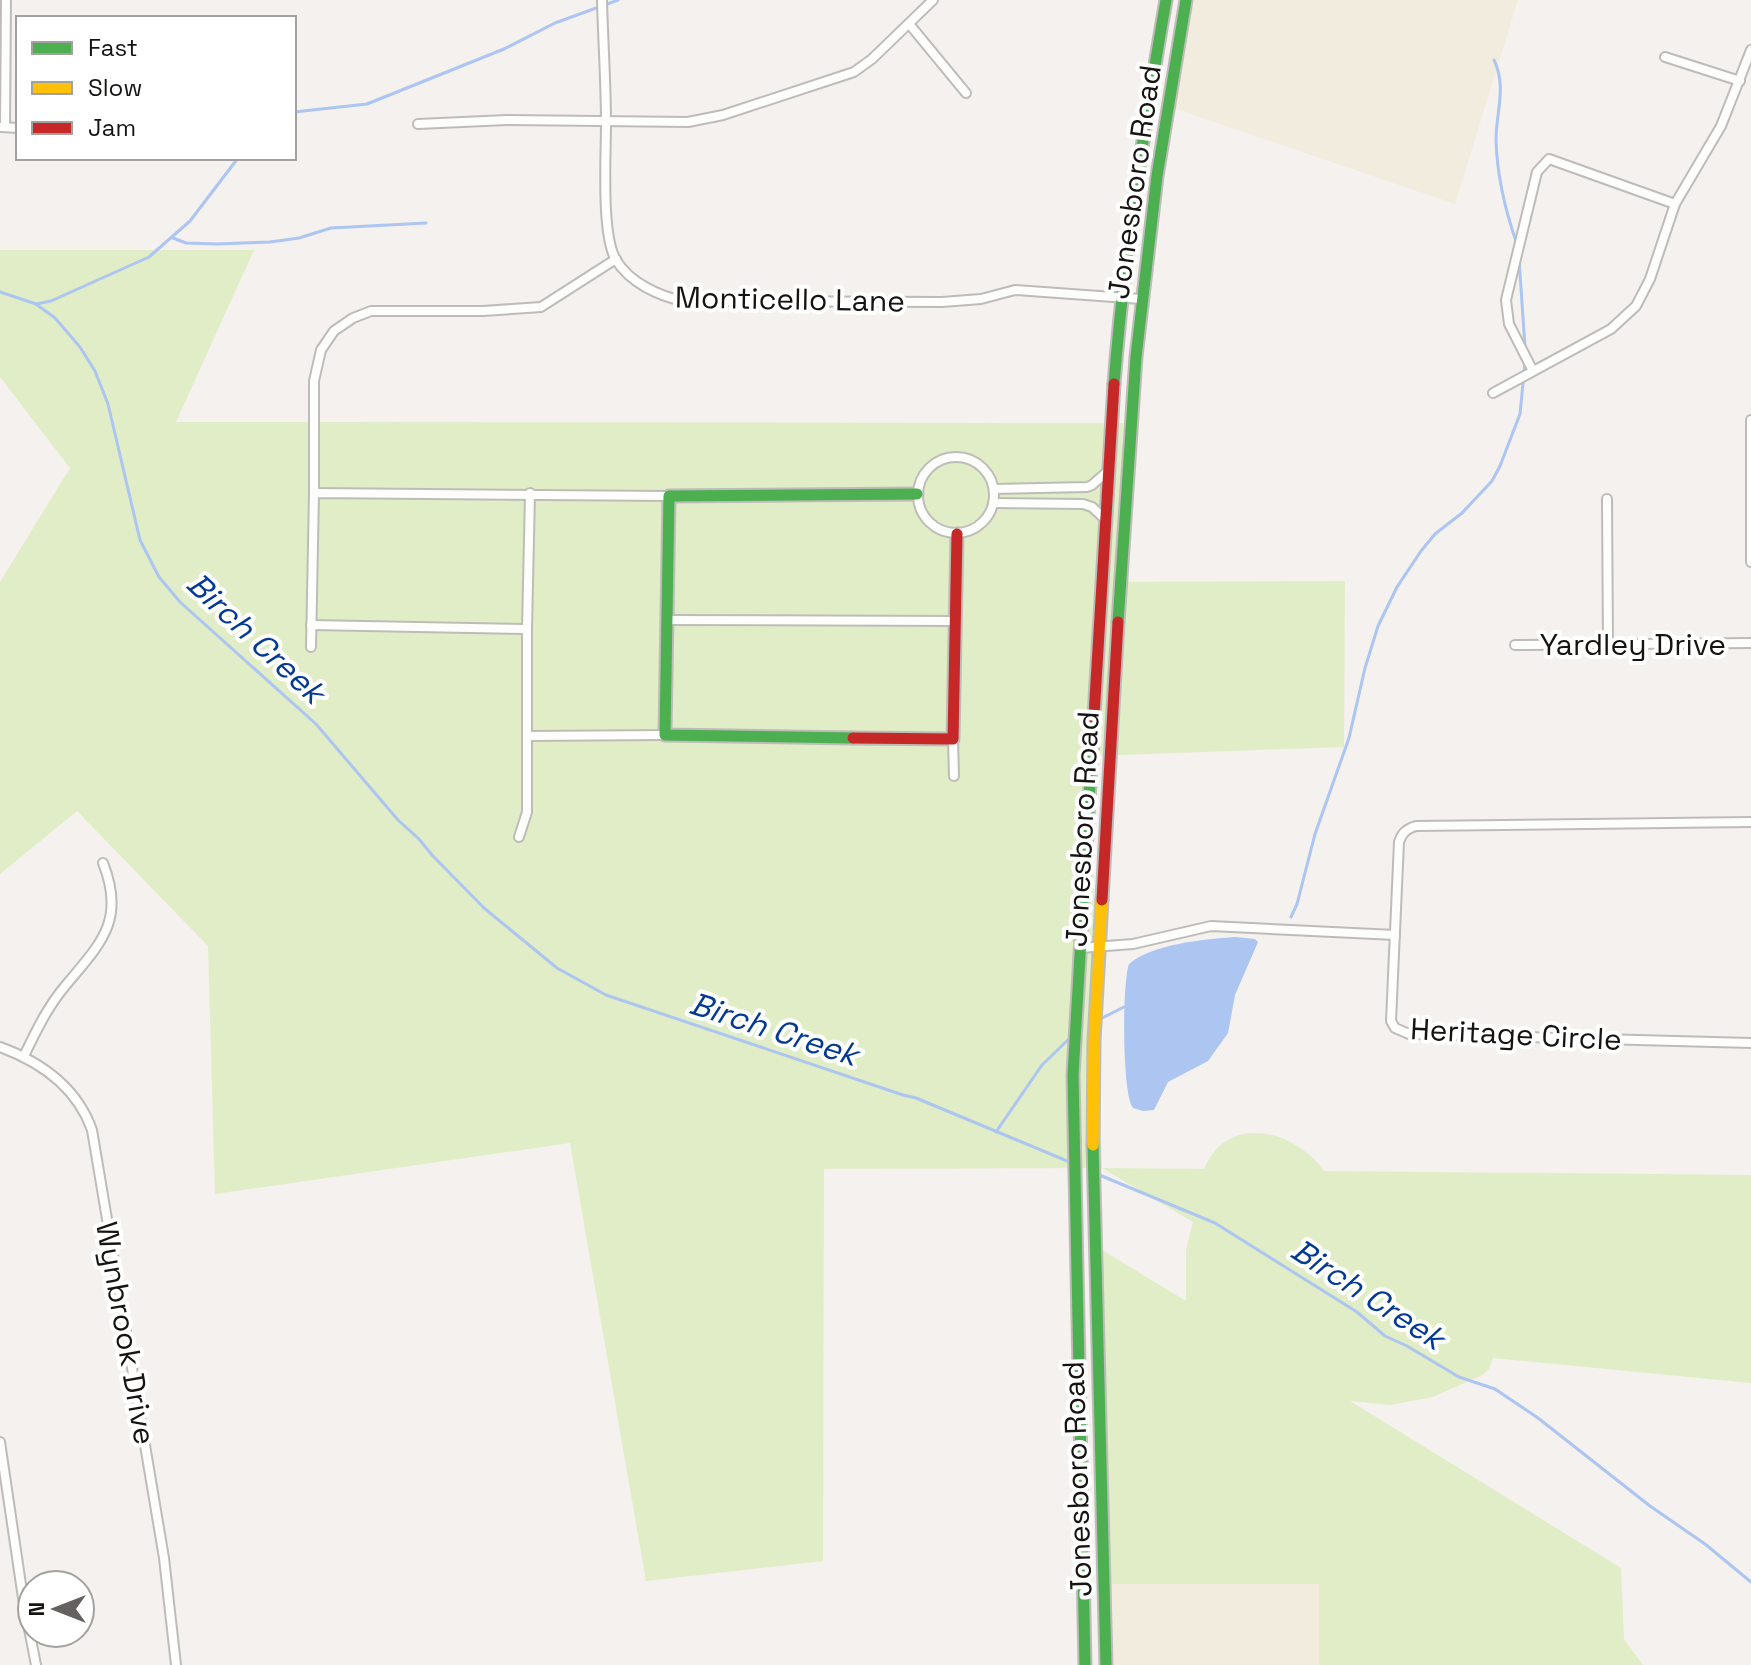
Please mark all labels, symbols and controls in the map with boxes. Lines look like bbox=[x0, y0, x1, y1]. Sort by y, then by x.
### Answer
legend bbox=[16, 16, 296, 160]
text: Fast bbox=[88, 32, 138, 63]
street label: Jonesboro Road bbox=[1098, 62, 1170, 302]
text: Slow bbox=[88, 72, 142, 103]
text: Jam bbox=[88, 112, 136, 143]
street label: Monticello Lane bbox=[675, 277, 905, 321]
water label: Birch Creek bbox=[179, 564, 336, 715]
street label: Yardley Drive bbox=[1540, 625, 1726, 664]
street label: Jonesboro Road bbox=[1056, 710, 1108, 948]
water label: Birch Creek bbox=[685, 983, 867, 1076]
street label: Heritage Circle bbox=[1409, 1009, 1623, 1059]
street label: Wynbrook Drive bbox=[87, 1218, 165, 1448]
water label: Birch Creek bbox=[1284, 1230, 1455, 1360]
street label: Jonesboro Road bbox=[1053, 1360, 1101, 1598]
north arrow bbox=[16, 1569, 96, 1649]
text: N bbox=[22, 1602, 50, 1616]

